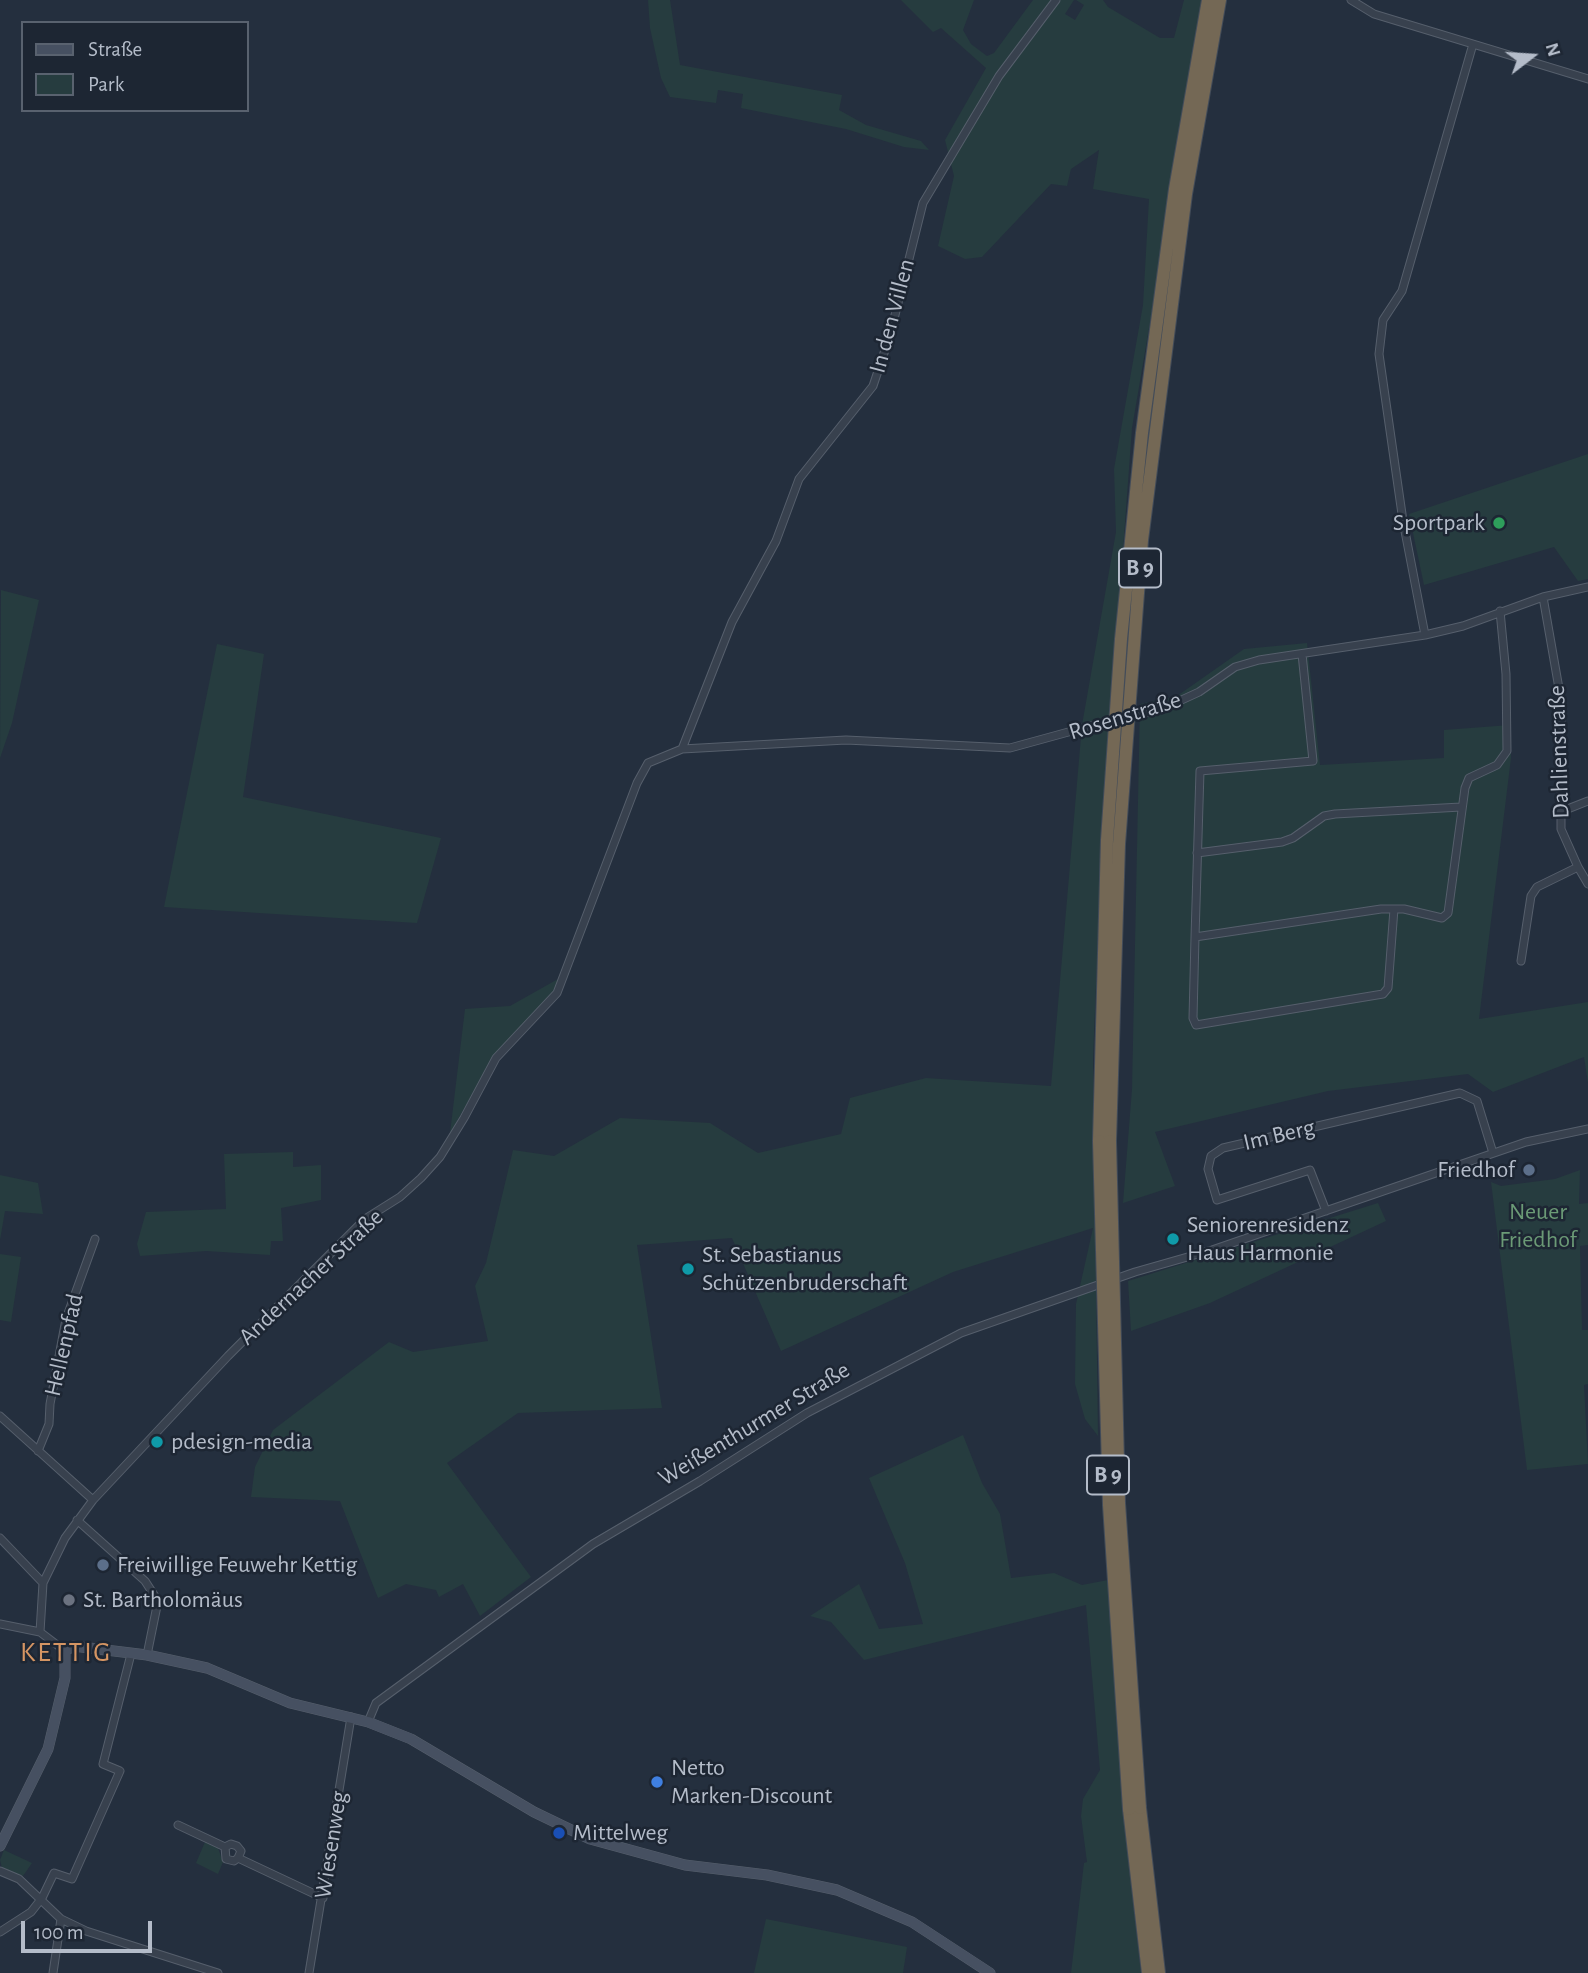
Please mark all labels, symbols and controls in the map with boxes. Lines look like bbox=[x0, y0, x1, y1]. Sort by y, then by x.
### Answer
legend bbox=[21, 21, 248, 112]
north arrow bbox=[1497, 21, 1567, 91]
text: Straße bbox=[88, 39, 142, 60]
text: N bbox=[1542, 41, 1564, 59]
text: Park bbox=[88, 74, 124, 95]
street label: In den Villen bbox=[863, 256, 921, 376]
place label: Sportpark bbox=[1393, 509, 1485, 537]
marker: Sportpark bbox=[1491, 515, 1507, 531]
road number: B 9 bbox=[1119, 548, 1161, 588]
street label: Rosenstraße bbox=[1065, 685, 1185, 747]
street label: Dahlienstraße bbox=[1542, 685, 1576, 819]
street label: Im Berg bbox=[1240, 1113, 1318, 1157]
place label: Friedhof bbox=[1437, 1156, 1515, 1184]
marker: Friedhof bbox=[1521, 1162, 1537, 1178]
park label: Neuer Friedhof bbox=[1499, 1198, 1577, 1254]
street label: Andernacher Straße bbox=[233, 1203, 389, 1351]
place label: Seniorenresidenz Haus Harmonie bbox=[1187, 1211, 1349, 1267]
marker: Seniorenresidenz Haus Harmonie bbox=[1165, 1231, 1181, 1247]
place label: St. Sebastianus Schützenbruderschaft bbox=[702, 1241, 907, 1297]
marker: St. Sebastianus Schützenbruderschaft bbox=[680, 1261, 696, 1277]
street label: Hellenpfad bbox=[38, 1291, 90, 1399]
street label: Weißenthurmer Straße bbox=[653, 1356, 855, 1492]
place label: pdesign-media bbox=[171, 1428, 312, 1456]
marker: pdesign-media bbox=[149, 1434, 165, 1450]
road number: B 9 bbox=[1087, 1456, 1129, 1494]
place label: Freiwillige Feuwehr Kettig bbox=[117, 1551, 357, 1579]
marker: Freiwillige Feuwehr Kettig bbox=[95, 1557, 111, 1573]
place label: St. Bartholomäus bbox=[83, 1586, 243, 1614]
marker: St. Bartholomäus bbox=[61, 1592, 77, 1608]
district label: KETTIG bbox=[21, 1636, 111, 1670]
place label: Netto Marken-Discount bbox=[671, 1754, 832, 1810]
marker: Netto Marken-Discount bbox=[649, 1774, 665, 1790]
street label: Wiesenweg bbox=[308, 1789, 354, 1901]
place label: Mittelweg bbox=[573, 1819, 668, 1847]
marker: Mittelweg bbox=[551, 1825, 567, 1841]
scale bar bbox=[24, 1906, 156, 1950]
text: 100 m bbox=[34, 1922, 84, 1943]

